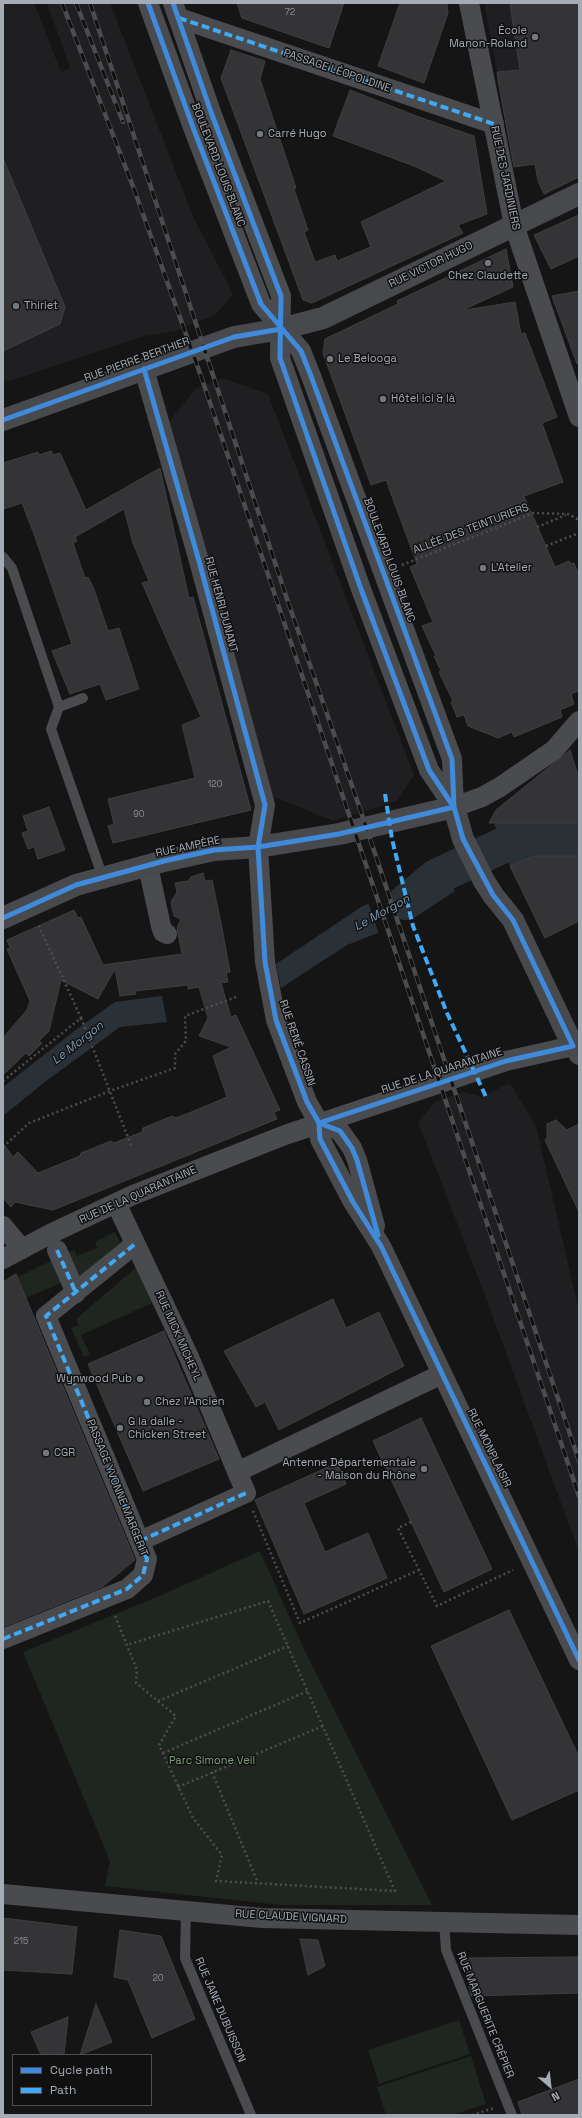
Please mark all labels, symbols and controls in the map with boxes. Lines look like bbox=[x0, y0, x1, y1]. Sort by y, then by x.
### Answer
house number: 72 bbox=[285, 8, 295, 18]
place label: École Manon-Roland bbox=[449, 24, 527, 50]
marker: École Manon-Roland bbox=[530, 32, 540, 42]
street label: PASSAGE LÉOPOLDINE bbox=[282, 46, 392, 96]
street label: BOULEVARD LOUIS BLANC bbox=[188, 101, 248, 229]
street label: RUE DES JARDINIERS bbox=[487, 125, 523, 231]
place label: Carré Hugo bbox=[268, 127, 327, 141]
marker: Carré Hugo bbox=[255, 129, 265, 139]
street label: RUE VICTOR HUGO bbox=[387, 239, 475, 291]
marker: Chez Claudette bbox=[483, 258, 493, 268]
place label: Chez Claudette bbox=[448, 269, 528, 283]
place label: Thiriet bbox=[24, 299, 58, 313]
marker: Thiriet bbox=[11, 301, 21, 311]
street label: RUE PIERRE BERTHIER bbox=[82, 335, 192, 385]
place label: Le Belooga bbox=[338, 352, 397, 366]
marker: Le Belooga bbox=[325, 354, 335, 364]
place label: Hôtel ici & là bbox=[391, 392, 455, 406]
marker: Hôtel ici & là bbox=[378, 394, 388, 404]
street label: BOULEVARD LOUIS BLANC bbox=[360, 496, 418, 624]
street label: ALLÉE DES TEINTURIERS bbox=[411, 501, 531, 557]
street label: RUE HENRI DUNANT bbox=[202, 555, 240, 655]
place label: L'Atelier bbox=[491, 561, 532, 575]
marker: L'Atelier bbox=[478, 563, 488, 573]
house number: 120 bbox=[208, 780, 222, 790]
house number: 90 bbox=[133, 810, 145, 820]
street label: RUE AMPÈRE bbox=[155, 834, 221, 860]
water label: Le Morgon bbox=[352, 892, 412, 934]
street label: RUE RENÉ CASSIN bbox=[276, 998, 318, 1088]
water label: Le Morgon bbox=[49, 1018, 107, 1068]
street label: RUE DE LA QUARANTAINE bbox=[380, 1045, 504, 1097]
street label: RUE DE LA QUARANTAINE bbox=[77, 1163, 199, 1227]
street label: RUE MICK MICHEYL bbox=[152, 1289, 204, 1383]
place label: Wynwood Pub bbox=[56, 1372, 132, 1386]
marker: Wynwood Pub bbox=[135, 1374, 145, 1384]
place label: Chez l'Ancien bbox=[155, 1395, 224, 1409]
marker: Chez l'Ancien bbox=[142, 1397, 152, 1407]
street label: RUE MONPLAISIR bbox=[464, 1406, 514, 1490]
place label: G la dalle - Chicken Street bbox=[128, 1415, 206, 1441]
street label: PASSAGE YVONNE MARGERIT bbox=[83, 1418, 151, 1558]
marker: G la dalle - Chicken Street bbox=[115, 1423, 125, 1433]
place label: CGR bbox=[54, 1446, 75, 1460]
marker: CGR bbox=[41, 1448, 51, 1458]
place label: Antenne Départementale - Maison du Rhône bbox=[282, 1456, 416, 1482]
marker: Antenne Départementale - Maison du Rhône bbox=[419, 1464, 429, 1474]
park label: Parc Simone Veil bbox=[169, 1754, 255, 1768]
street label: RUE CLAUDE VIGNARD bbox=[235, 1907, 347, 1927]
house number: 215 bbox=[14, 1937, 28, 1947]
street label: RUE MARGUERITE CRÉPIER bbox=[454, 1950, 516, 2080]
street label: RUE JANE DUBUISSON bbox=[192, 1956, 248, 2064]
house number: 20 bbox=[152, 1974, 164, 1984]
legend bbox=[12, 2054, 152, 2106]
text: Cycle path bbox=[50, 2062, 112, 2078]
north arrow bbox=[530, 2066, 570, 2106]
text: Path bbox=[50, 2082, 76, 2098]
text: N bbox=[549, 2089, 562, 2105]

